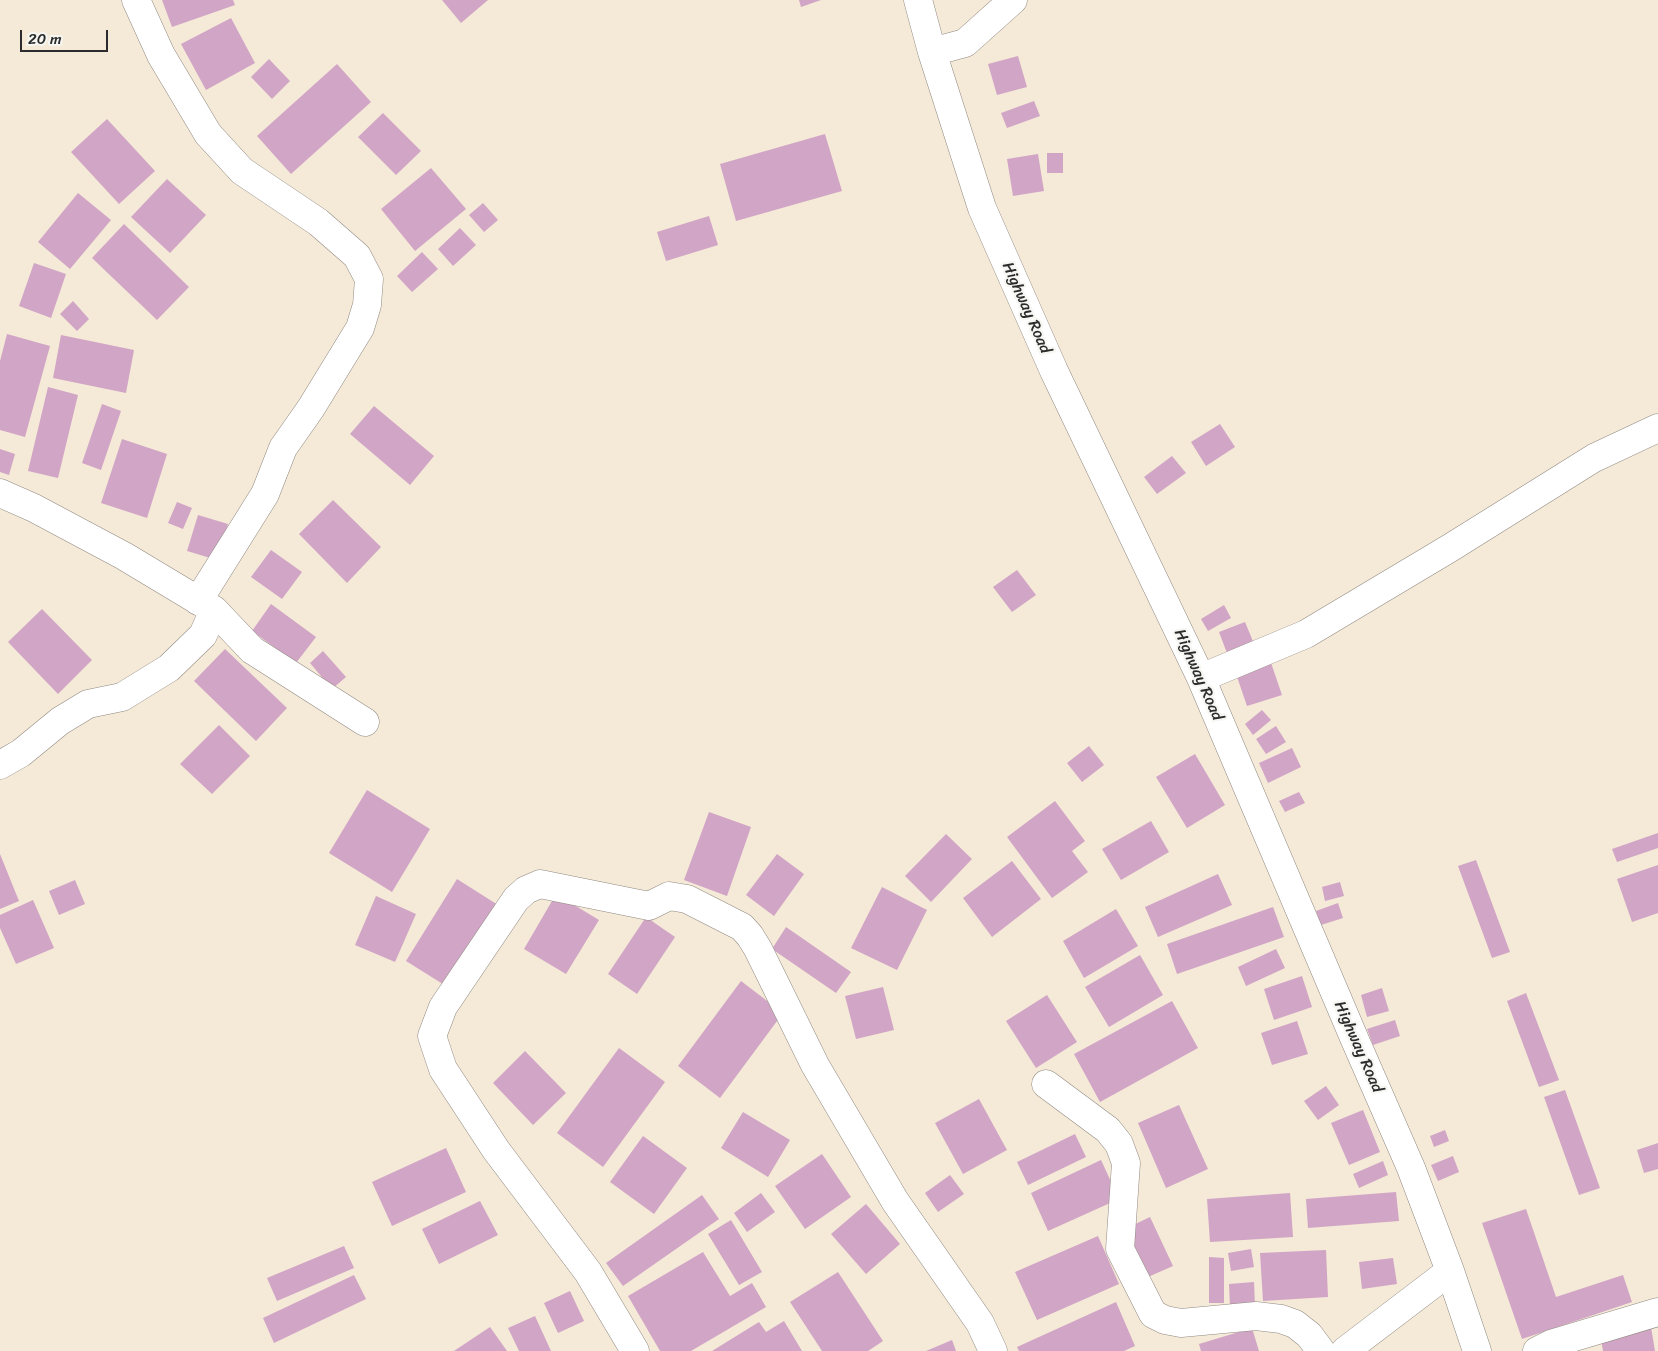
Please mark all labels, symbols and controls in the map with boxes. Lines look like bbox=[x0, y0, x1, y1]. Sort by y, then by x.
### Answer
scale bar bbox=[22, 20, 110, 52]
text: 20 m bbox=[28, 26, 62, 52]
street label: Highway Road bbox=[997, 259, 1055, 357]
street label: Highway Road bbox=[1169, 626, 1227, 724]
street label: Highway Road bbox=[1329, 998, 1387, 1096]

